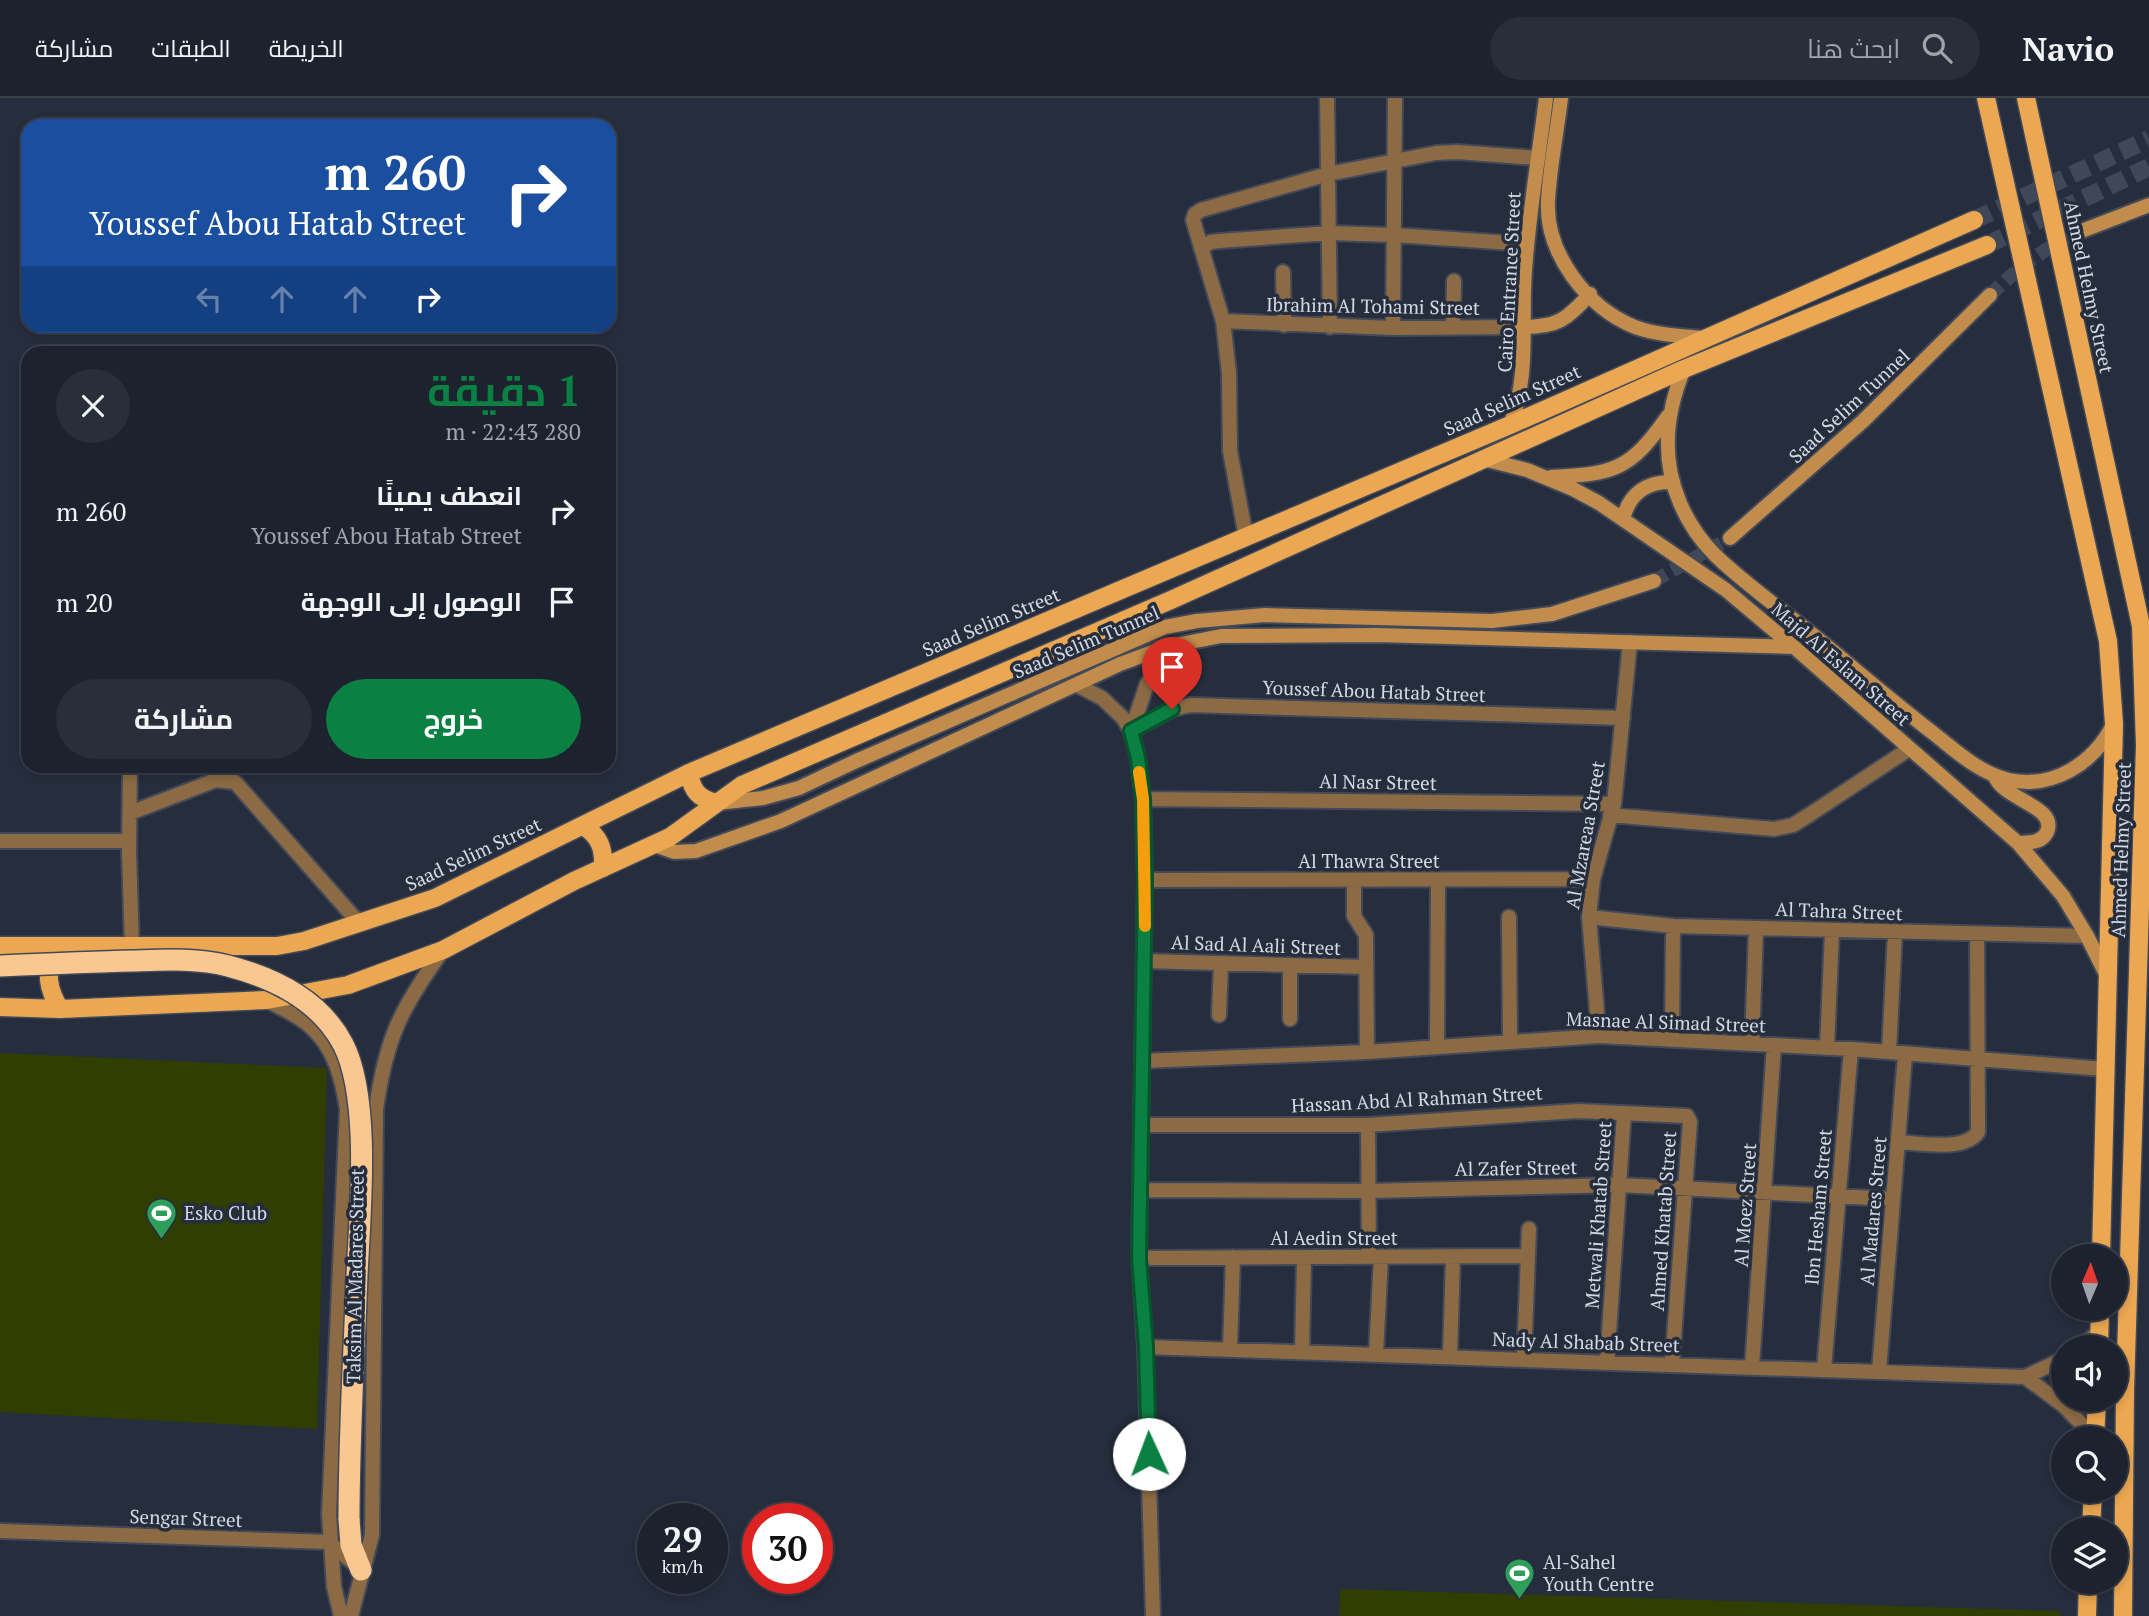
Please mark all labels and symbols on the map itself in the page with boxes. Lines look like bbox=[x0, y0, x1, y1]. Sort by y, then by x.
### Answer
street label: Cairo Entrance Street bbox=[1491, 191, 1526, 373]
street label: Ahmed Helmy Street bbox=[2059, 198, 2120, 375]
street label: Ibrahim Al Tohami Street bbox=[1266, 291, 1480, 320]
street label: Saad Selim Tunnel bbox=[1783, 343, 1914, 468]
street label: Saad Selim Street bbox=[1439, 358, 1584, 441]
street label: Saad Selim Street bbox=[918, 581, 1064, 662]
street label: Majd Al Eslam Street bbox=[1767, 596, 1916, 731]
street label: Saad Selim Tunnel bbox=[1009, 599, 1163, 684]
pin bbox=[1142, 637, 1202, 709]
street label: Youssef Abou Hatab Street bbox=[1262, 674, 1486, 707]
street label: Al Mzareaa Street bbox=[1559, 759, 1610, 911]
street label: Ahmed Helmy Street bbox=[2105, 762, 2136, 938]
street label: Al Nasr Street bbox=[1319, 768, 1437, 795]
street label: Saad Selim Street bbox=[401, 811, 545, 896]
street label: Al Thawra Street bbox=[1298, 848, 1440, 873]
street label: Al Tahra Street bbox=[1775, 896, 1903, 925]
street label: Al Sad Al Aali Street bbox=[1171, 929, 1341, 960]
street label: Masnae Al Simad Street bbox=[1566, 1006, 1766, 1037]
street label: Hassan Abd Al Rahman Street bbox=[1291, 1079, 1543, 1118]
street label: Metwali Khatab Street bbox=[1578, 1120, 1617, 1310]
street label: Ibn Hesham Street bbox=[1798, 1128, 1837, 1286]
street label: Ahmed Khatab Street bbox=[1644, 1130, 1681, 1312]
street label: Al Madares Street bbox=[1854, 1135, 1891, 1287]
street label: Al Moez Street bbox=[1728, 1142, 1761, 1268]
street label: Al Zafer Street bbox=[1454, 1154, 1578, 1181]
street label: Taksim Al Madares Street bbox=[340, 1168, 369, 1384]
sports icon: Esko Club bbox=[144, 1196, 178, 1240]
place label: Esko Club bbox=[184, 1200, 267, 1225]
street label: Al Aedin Street bbox=[1270, 1225, 1398, 1250]
north arrow bbox=[2051, 1244, 2128, 1321]
street label: Nady Al Shabab Street bbox=[1492, 1326, 1680, 1357]
position arrow bbox=[1112, 1417, 1186, 1491]
street label: Sengar Street bbox=[129, 1503, 243, 1532]
speed limit sign: 30 bbox=[742, 1503, 833, 1594]
place label: Al-Sahel Youth Centre bbox=[1543, 1549, 1654, 1596]
sports icon: Al-Sahel Youth Centre bbox=[1503, 1556, 1537, 1600]

